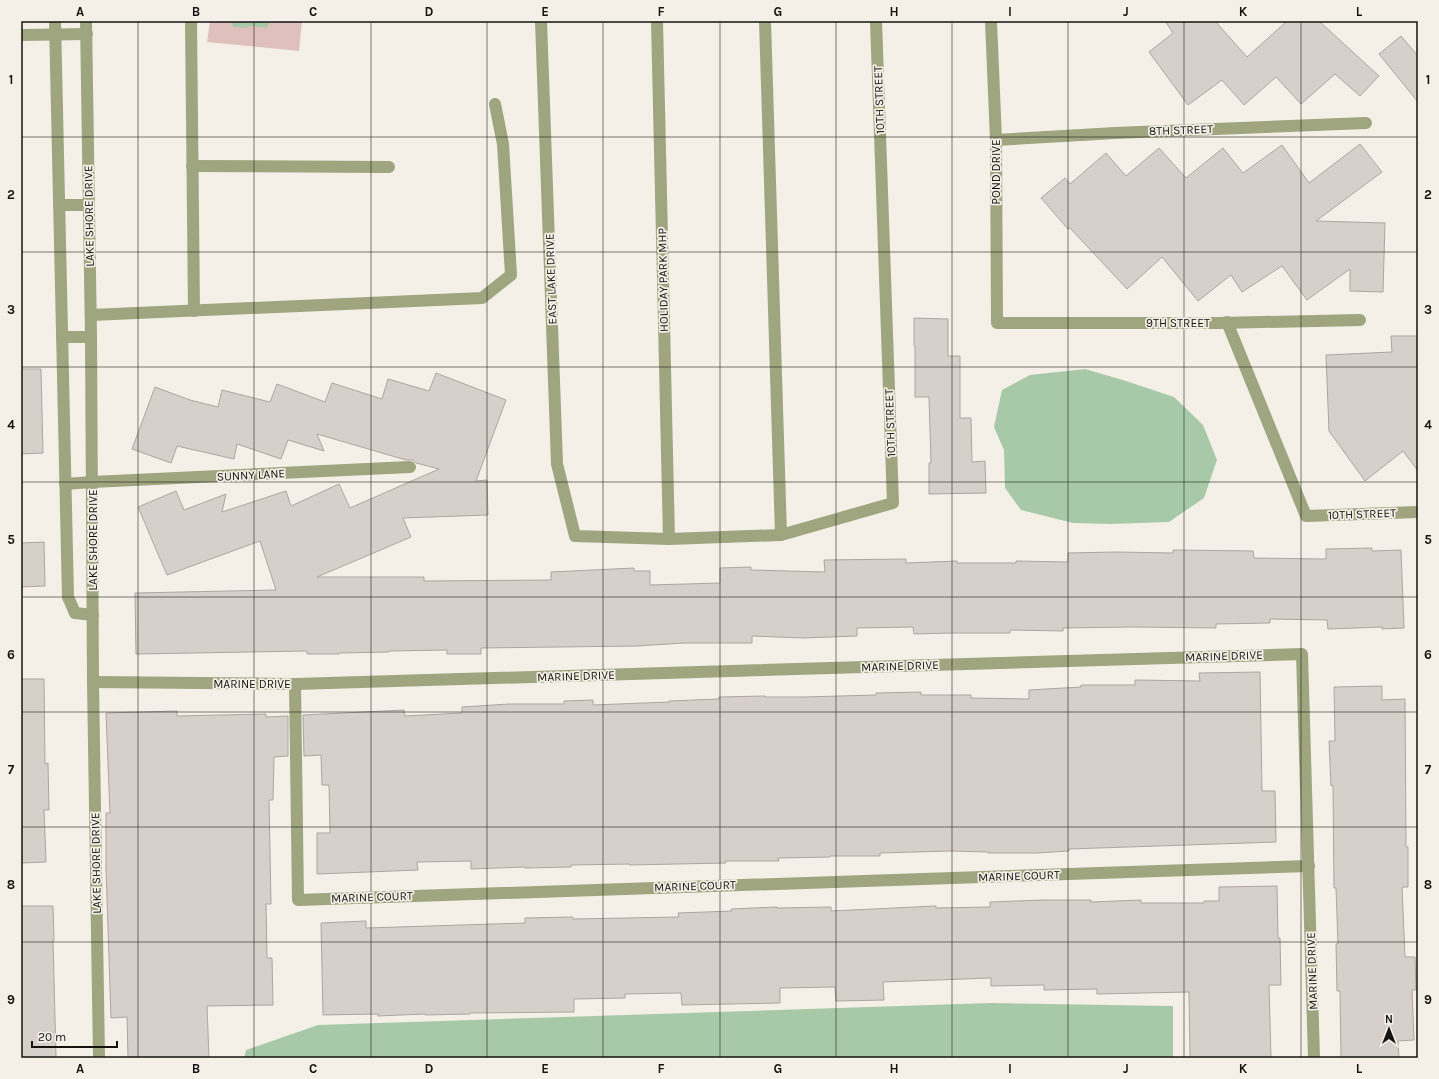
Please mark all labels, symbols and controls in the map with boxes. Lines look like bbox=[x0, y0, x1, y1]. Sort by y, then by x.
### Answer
text: A bbox=[76, 4, 84, 19]
text: B bbox=[192, 4, 200, 19]
text: C bbox=[309, 4, 317, 19]
text: D bbox=[425, 4, 434, 19]
text: E bbox=[541, 4, 549, 19]
text: F bbox=[657, 4, 665, 19]
text: G bbox=[774, 4, 782, 19]
text: H bbox=[889, 4, 899, 19]
text: I bbox=[1008, 4, 1012, 19]
text: J bbox=[1123, 4, 1129, 19]
text: K bbox=[1239, 4, 1248, 19]
text: L bbox=[1356, 4, 1363, 19]
street label: 10TH STREET bbox=[871, 66, 887, 134]
text: 1 bbox=[9, 72, 13, 87]
text: 1 bbox=[1426, 72, 1430, 87]
street label: 8TH STREET bbox=[1149, 122, 1213, 138]
street label: POND DRIVE bbox=[989, 139, 1003, 205]
street label: LAKE SHORE DRIVE bbox=[81, 165, 97, 267]
text: 2 bbox=[7, 187, 15, 202]
text: 2 bbox=[1424, 187, 1432, 202]
street label: HOLIDAY PARK MHP bbox=[655, 228, 671, 332]
street label: EAST LAKE DRIVE bbox=[542, 233, 560, 325]
text: 3 bbox=[7, 302, 15, 317]
text: 3 bbox=[1424, 302, 1432, 317]
street label: 9TH STREET bbox=[1146, 316, 1210, 330]
street label: 10TH STREET bbox=[882, 389, 898, 457]
text: 4 bbox=[7, 417, 15, 432]
text: 4 bbox=[1424, 417, 1432, 432]
street label: SUNNY LANE bbox=[216, 466, 286, 484]
street label: LAKE SHORE DRIVE bbox=[86, 489, 100, 591]
street label: 10TH STREET bbox=[1328, 506, 1396, 522]
text: 5 bbox=[7, 532, 15, 547]
text: 5 bbox=[1424, 532, 1432, 547]
text: 6 bbox=[7, 647, 15, 662]
text: 6 bbox=[1424, 647, 1432, 662]
street label: MARINE DRIVE bbox=[1185, 648, 1263, 664]
street label: MARINE DRIVE bbox=[861, 658, 939, 674]
street label: MARINE DRIVE bbox=[537, 668, 615, 684]
street label: MARINE DRIVE bbox=[213, 677, 291, 691]
text: 7 bbox=[8, 762, 15, 777]
text: 7 bbox=[1425, 762, 1432, 777]
street label: LAKE SHORE DRIVE bbox=[88, 812, 104, 914]
street label: MARINE COURT bbox=[978, 868, 1060, 884]
text: 8 bbox=[7, 877, 15, 892]
text: 8 bbox=[1424, 877, 1432, 892]
street label: MARINE COURT bbox=[654, 878, 736, 894]
street label: MARINE COURT bbox=[331, 889, 413, 905]
street label: MARINE DRIVE bbox=[1304, 932, 1320, 1010]
text: 9 bbox=[7, 992, 15, 1007]
text: 9 bbox=[1424, 992, 1432, 1007]
north arrow bbox=[1369, 1009, 1409, 1049]
text: N bbox=[1385, 1013, 1393, 1026]
scale bar bbox=[32, 1023, 117, 1049]
text: 20 m bbox=[38, 1030, 66, 1044]
text: A bbox=[76, 1061, 84, 1076]
text: B bbox=[192, 1061, 200, 1076]
text: C bbox=[309, 1061, 317, 1076]
text: D bbox=[425, 1061, 434, 1076]
text: E bbox=[541, 1061, 549, 1076]
text: F bbox=[657, 1061, 665, 1076]
text: G bbox=[774, 1061, 782, 1076]
text: H bbox=[889, 1061, 899, 1076]
text: I bbox=[1008, 1061, 1012, 1076]
text: J bbox=[1123, 1061, 1129, 1076]
text: K bbox=[1239, 1061, 1248, 1076]
text: L bbox=[1356, 1061, 1363, 1076]

